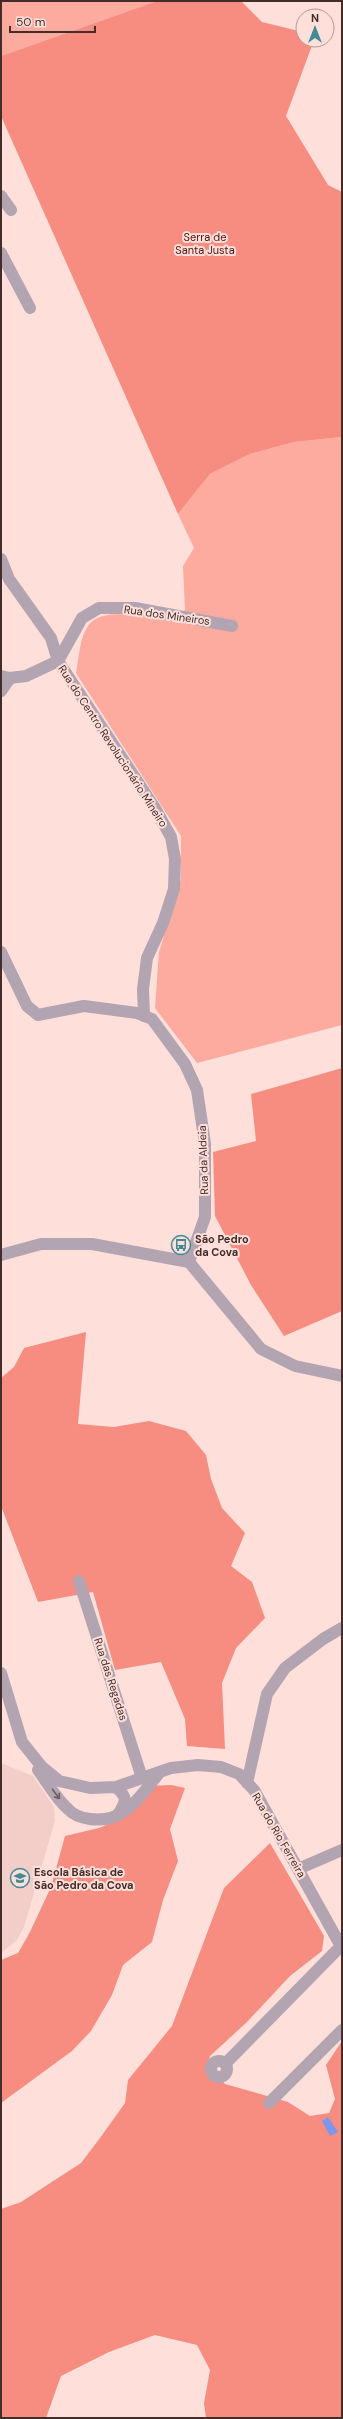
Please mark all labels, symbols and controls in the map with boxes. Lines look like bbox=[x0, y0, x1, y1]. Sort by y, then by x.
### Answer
scale bar bbox=[10, 8, 95, 34]
north arrow bbox=[295, 8, 335, 48]
text: N bbox=[311, 11, 319, 25]
text: 50 m bbox=[16, 14, 45, 30]
park label: Serra de Santa Justa bbox=[175, 230, 235, 257]
street label: Rua dos Mineiros bbox=[123, 602, 211, 628]
street label: Rua do Centro Revolucionário Mineiro bbox=[55, 662, 171, 830]
street label: Rua da Aldeia bbox=[195, 1125, 211, 1195]
place label: São Pedro da Cova bbox=[195, 1232, 249, 1259]
bus stop icon: São Pedro da Cova bbox=[170, 1234, 192, 1256]
street label: Rua das Regadas bbox=[91, 1636, 131, 1722]
one-way arrow bbox=[52, 1788, 60, 1799]
street label: Rua do Rio Ferreira bbox=[249, 1790, 309, 1880]
place label: Escola Básica de São Pedro da Cova bbox=[34, 1865, 134, 1892]
school or university icon: Escola Básica de São Pedro da Cova bbox=[9, 1867, 31, 1889]

